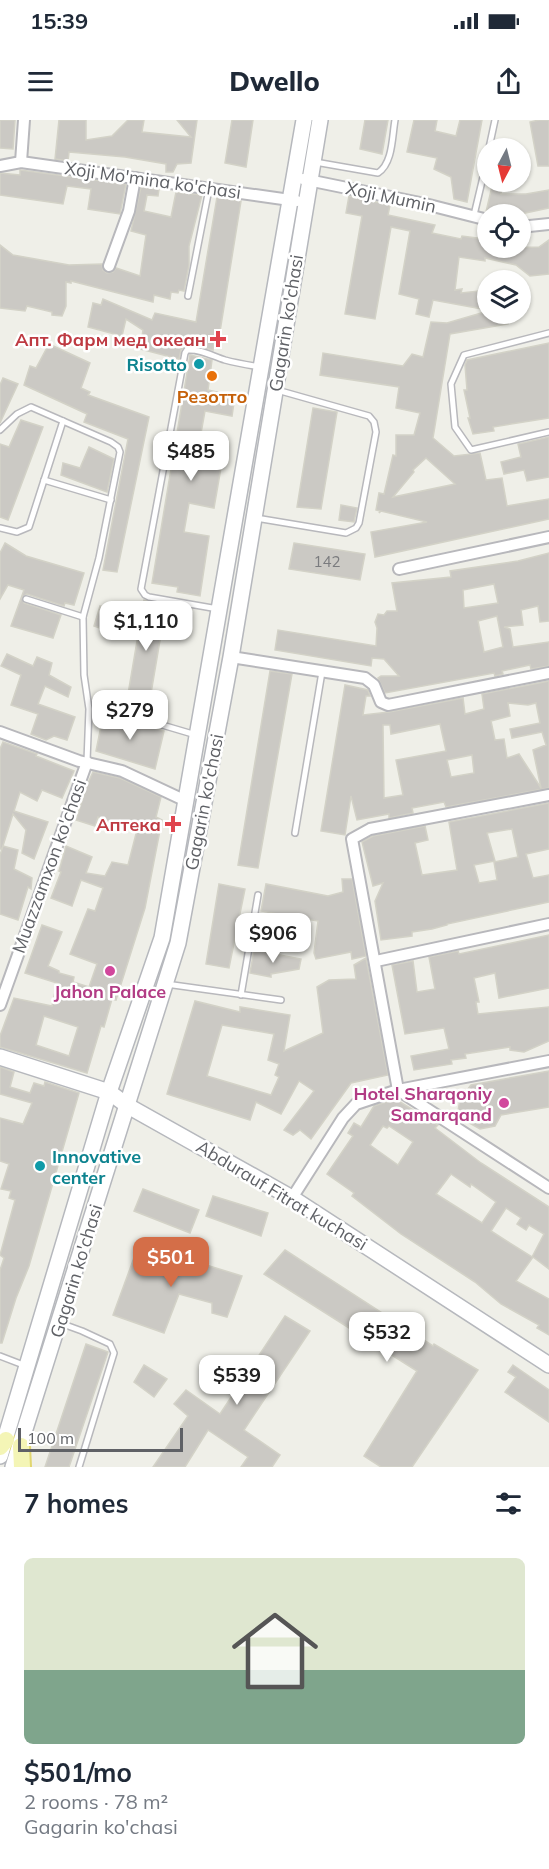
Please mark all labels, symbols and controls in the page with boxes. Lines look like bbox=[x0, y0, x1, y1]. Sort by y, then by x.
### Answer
text: 15:39 bbox=[30, 7, 88, 35]
text: Dwello bbox=[229, 64, 320, 98]
icon: menu bbox=[24, 65, 57, 98]
icon: share bbox=[492, 65, 525, 98]
north arrow bbox=[477, 138, 531, 192]
map controls bbox=[477, 138, 531, 324]
street label: Xoji Mo'mina ko'chasi bbox=[63, 156, 243, 204]
street label: Xoji Mumin bbox=[344, 176, 438, 218]
button: locate bbox=[477, 204, 531, 258]
street label: Gagarin ko'chasi bbox=[264, 253, 308, 393]
button: layers bbox=[477, 270, 531, 324]
place label: Апт. Фарм мед океан bbox=[15, 328, 206, 351]
marker: Апт. Фарм мед океан bbox=[211, 332, 225, 346]
place label: Risotto bbox=[126, 353, 187, 376]
marker: Risotto bbox=[192, 357, 206, 371]
marker: Резотто bbox=[205, 369, 219, 383]
place label: Резотто bbox=[177, 385, 247, 408]
pin: $485 bbox=[155, 431, 227, 482]
text: $485 bbox=[167, 438, 215, 463]
house number: 142 bbox=[313, 552, 341, 571]
pin: $1,110 bbox=[97, 601, 195, 652]
text: $1,110 bbox=[114, 608, 178, 633]
pin: $279 bbox=[94, 690, 166, 741]
text: $279 bbox=[106, 697, 154, 722]
street label: Gagarin ko'chasi bbox=[180, 732, 228, 872]
street label: Muazzamxon ko'chasi bbox=[7, 776, 91, 956]
place label: Аптека bbox=[96, 813, 161, 836]
marker: Аптека bbox=[166, 817, 180, 831]
pin: $906 bbox=[237, 913, 309, 964]
text: $906 bbox=[249, 920, 297, 945]
marker: Jahon Palace bbox=[103, 964, 117, 978]
place label: Jahon Palace bbox=[54, 980, 166, 1003]
place label: Hotel Sharqoniy Samarqand bbox=[354, 1082, 492, 1126]
marker: Hotel Sharqoniy Samarqand bbox=[497, 1096, 511, 1110]
street label: Abdurauf Fitrat kuchasi bbox=[192, 1135, 372, 1255]
place label: Innovative center bbox=[52, 1145, 141, 1189]
marker: Innovative center bbox=[33, 1159, 47, 1173]
street label: Gagarin ko'chasi bbox=[45, 1201, 107, 1341]
pin: $501 bbox=[135, 1237, 207, 1288]
text: $501 bbox=[147, 1244, 195, 1269]
pin: $532 bbox=[351, 1312, 423, 1363]
text: $532 bbox=[363, 1319, 411, 1344]
pin: $539 bbox=[201, 1355, 273, 1406]
text: $539 bbox=[213, 1362, 261, 1387]
scale bar bbox=[18, 1425, 183, 1452]
text: 100 m bbox=[27, 1428, 74, 1448]
text: 7 homes bbox=[24, 1487, 128, 1520]
icon: filters bbox=[492, 1487, 525, 1520]
icon: home bbox=[221, 1597, 329, 1705]
text: $501/mo bbox=[24, 1756, 132, 1789]
text: 2 rooms · 78 m² bbox=[24, 1789, 168, 1814]
text: Gagarin ko'chasi bbox=[24, 1814, 178, 1839]

